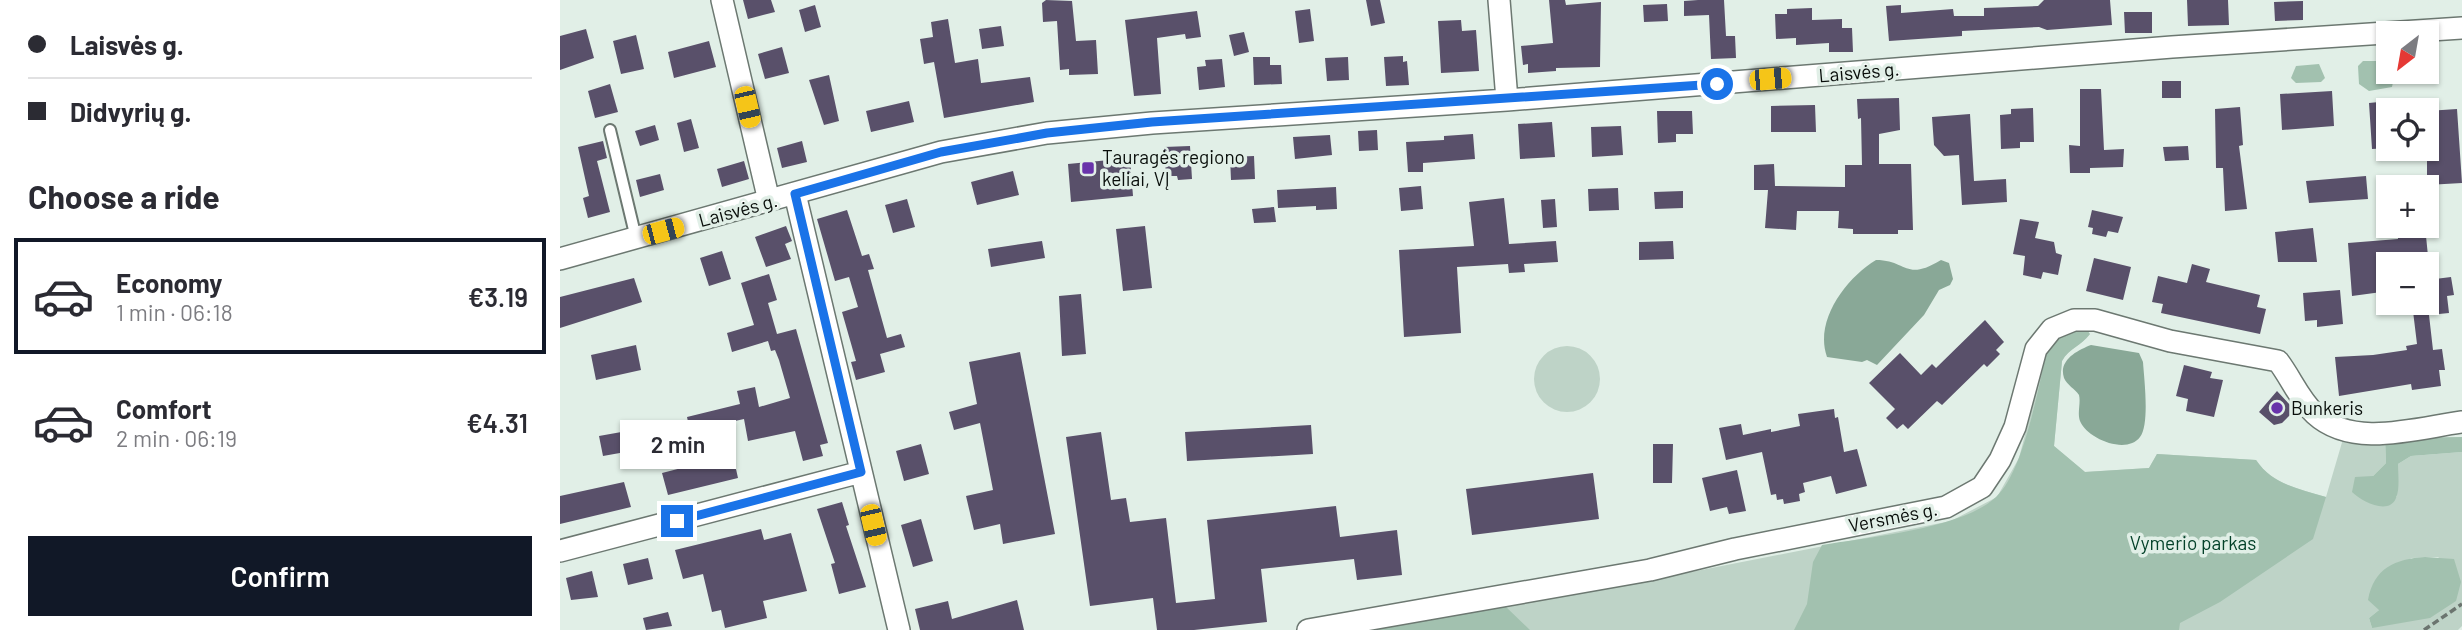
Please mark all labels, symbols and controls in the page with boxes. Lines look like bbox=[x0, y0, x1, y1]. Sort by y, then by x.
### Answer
north arrow bbox=[2376, 21, 2440, 84]
map controls bbox=[2376, 21, 2439, 315]
text: Laisvės g. bbox=[70, 29, 184, 60]
street label: Laisvės g. bbox=[1818, 57, 1900, 86]
car bbox=[1749, 67, 1792, 91]
route start bbox=[1701, 68, 1733, 100]
car bbox=[733, 84, 762, 130]
text: Didvyrių g. bbox=[70, 96, 192, 127]
button: locate bbox=[2376, 98, 2439, 161]
place label: Tauragės regiono keliai, VĮ bbox=[1102, 145, 1245, 190]
marker: Tauragės regiono keliai, VĮ bbox=[1080, 160, 1096, 176]
button: + bbox=[2376, 175, 2439, 238]
text: Choose a ride bbox=[28, 177, 220, 215]
street label: Laisvės g. bbox=[696, 188, 780, 231]
car bbox=[640, 215, 687, 247]
button: − bbox=[2376, 252, 2439, 315]
icon: car bbox=[32, 265, 95, 328]
text: Economy bbox=[116, 267, 222, 298]
text: €3.19 bbox=[468, 281, 528, 312]
text: 1 min · 06:18 bbox=[116, 298, 233, 326]
icon: car bbox=[32, 391, 95, 454]
text: Comfort bbox=[116, 393, 212, 424]
place label: Bunkeris bbox=[2291, 396, 2363, 419]
marker: Bunkeris bbox=[2269, 400, 2285, 416]
text: €4.31 bbox=[466, 407, 528, 438]
callout: 2 min bbox=[619, 420, 735, 468]
text: 2 min · 06:19 bbox=[116, 424, 237, 452]
text: 2 min bbox=[651, 430, 705, 458]
street label: Versmės g. bbox=[1846, 497, 1939, 536]
car bbox=[859, 502, 888, 548]
route end bbox=[661, 505, 693, 537]
park label: Vymerio parkas bbox=[2130, 531, 2256, 554]
button: Confirm bbox=[28, 536, 532, 616]

